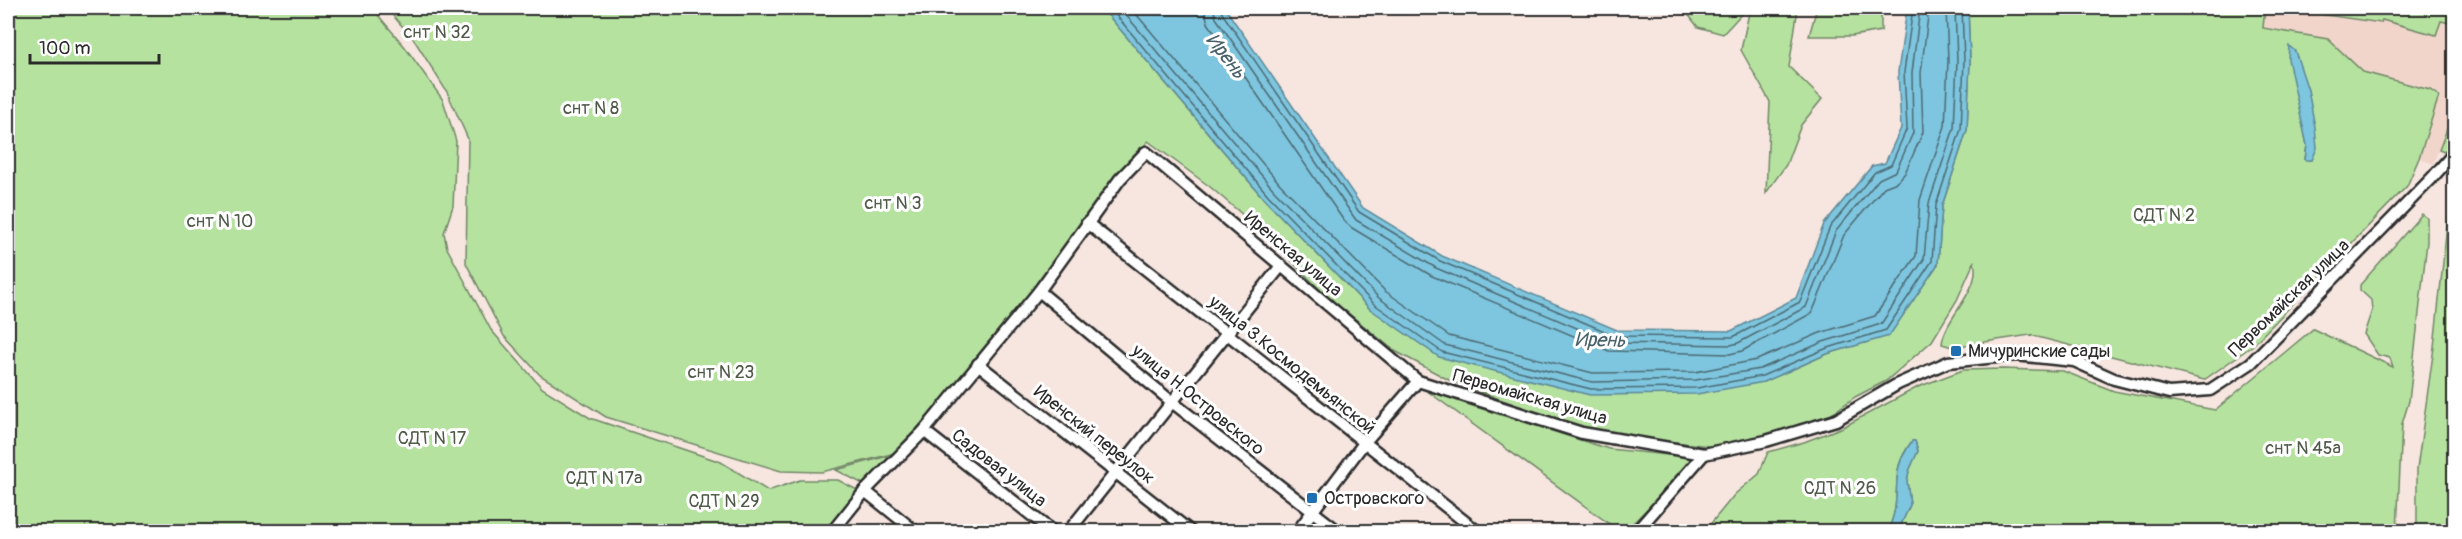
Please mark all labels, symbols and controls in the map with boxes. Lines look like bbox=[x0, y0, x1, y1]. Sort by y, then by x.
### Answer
park label: снт N 32 bbox=[403, 21, 471, 44]
scale bar bbox=[30, 27, 159, 65]
water label: Ирень bbox=[1201, 28, 1252, 84]
text: 100 m bbox=[39, 37, 91, 60]
park label: снт N 8 bbox=[563, 97, 619, 120]
park label: снт N 3 bbox=[864, 192, 922, 215]
park label: СДТ N 2 bbox=[2133, 204, 2195, 227]
street label: Иренская улица bbox=[1239, 206, 1347, 302]
park label: снт N 10 bbox=[187, 210, 253, 233]
street label: Первомайская улица bbox=[2224, 234, 2354, 362]
street label: улица З.Космодемьянской bbox=[1203, 290, 1380, 439]
water label: Ирень bbox=[1575, 327, 1626, 353]
street label: улица Н.Островского bbox=[1126, 339, 1269, 461]
place label: Мичуринские сады bbox=[1968, 340, 2110, 363]
marker: Мичуринские сады bbox=[1949, 344, 1963, 358]
park label: снт N 23 bbox=[688, 361, 754, 384]
street label: Первомайская улица bbox=[1450, 364, 1610, 430]
street label: Иренский переулок bbox=[1029, 380, 1159, 490]
street label: Садовая улица bbox=[947, 424, 1051, 512]
park label: СДТ N 17 bbox=[398, 427, 467, 450]
park label: снт N 45а bbox=[2265, 437, 2341, 460]
park label: СДТ N 17а bbox=[566, 467, 642, 490]
park label: СДТ N 26 bbox=[1804, 477, 1876, 500]
place label: Островского bbox=[1324, 487, 1424, 510]
park label: СДТ N 29 bbox=[688, 490, 760, 513]
marker: Островского bbox=[1305, 491, 1319, 505]

